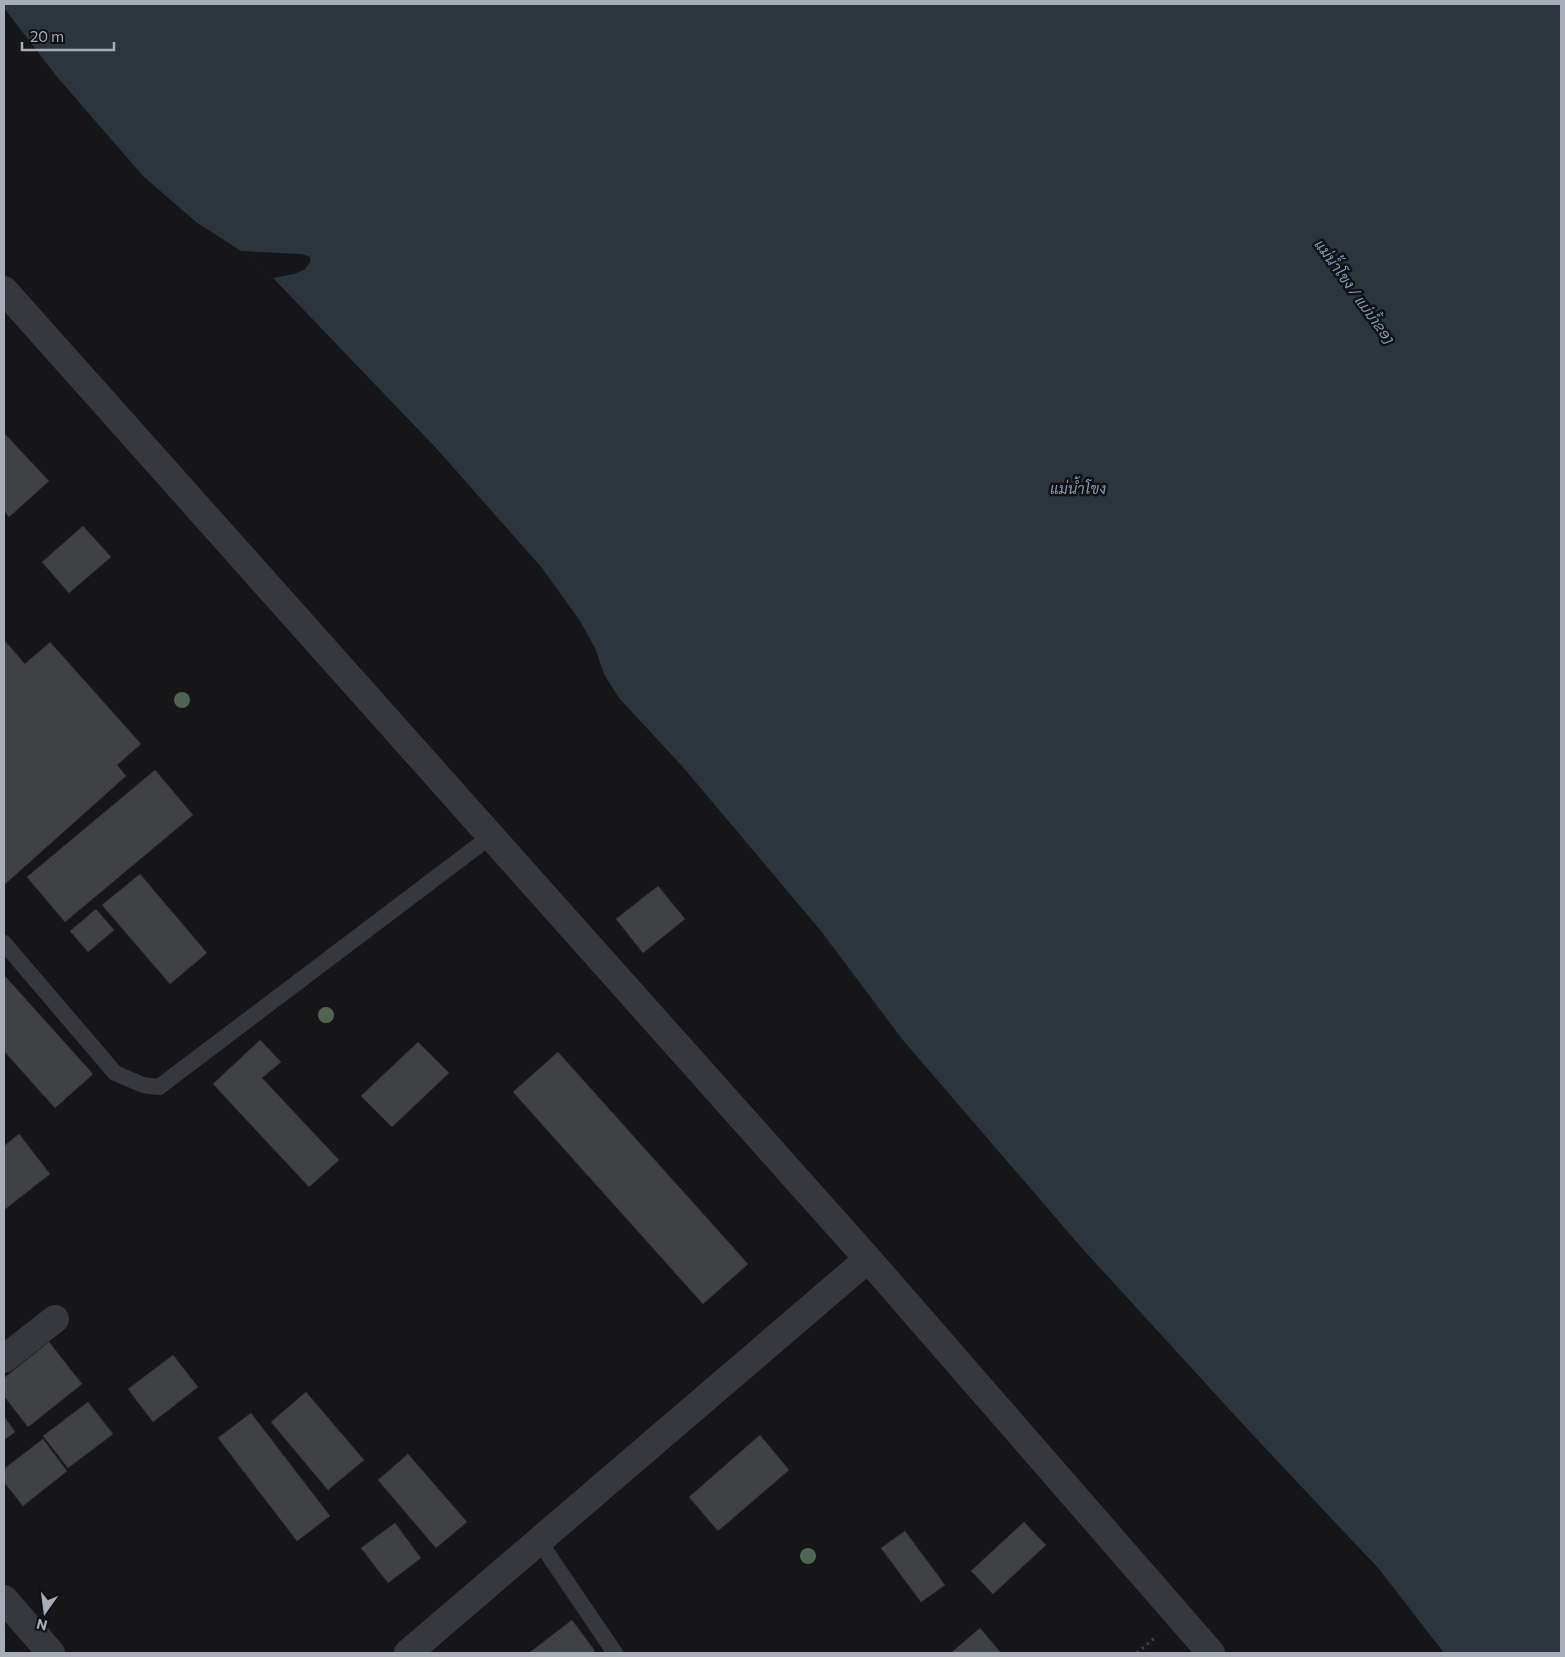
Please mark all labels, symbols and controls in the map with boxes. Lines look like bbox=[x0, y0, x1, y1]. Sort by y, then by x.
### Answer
scale bar bbox=[22, 20, 115, 52]
text: 20 m bbox=[30, 27, 64, 45]
water label: แม่น้ำโขง / ແມ່ນ້ຳຂອງ bbox=[1311, 234, 1402, 347]
water label: แม่น้ำโขง bbox=[1050, 476, 1106, 497]
north arrow bbox=[20, 1587, 70, 1637]
text: N bbox=[35, 1616, 49, 1635]

